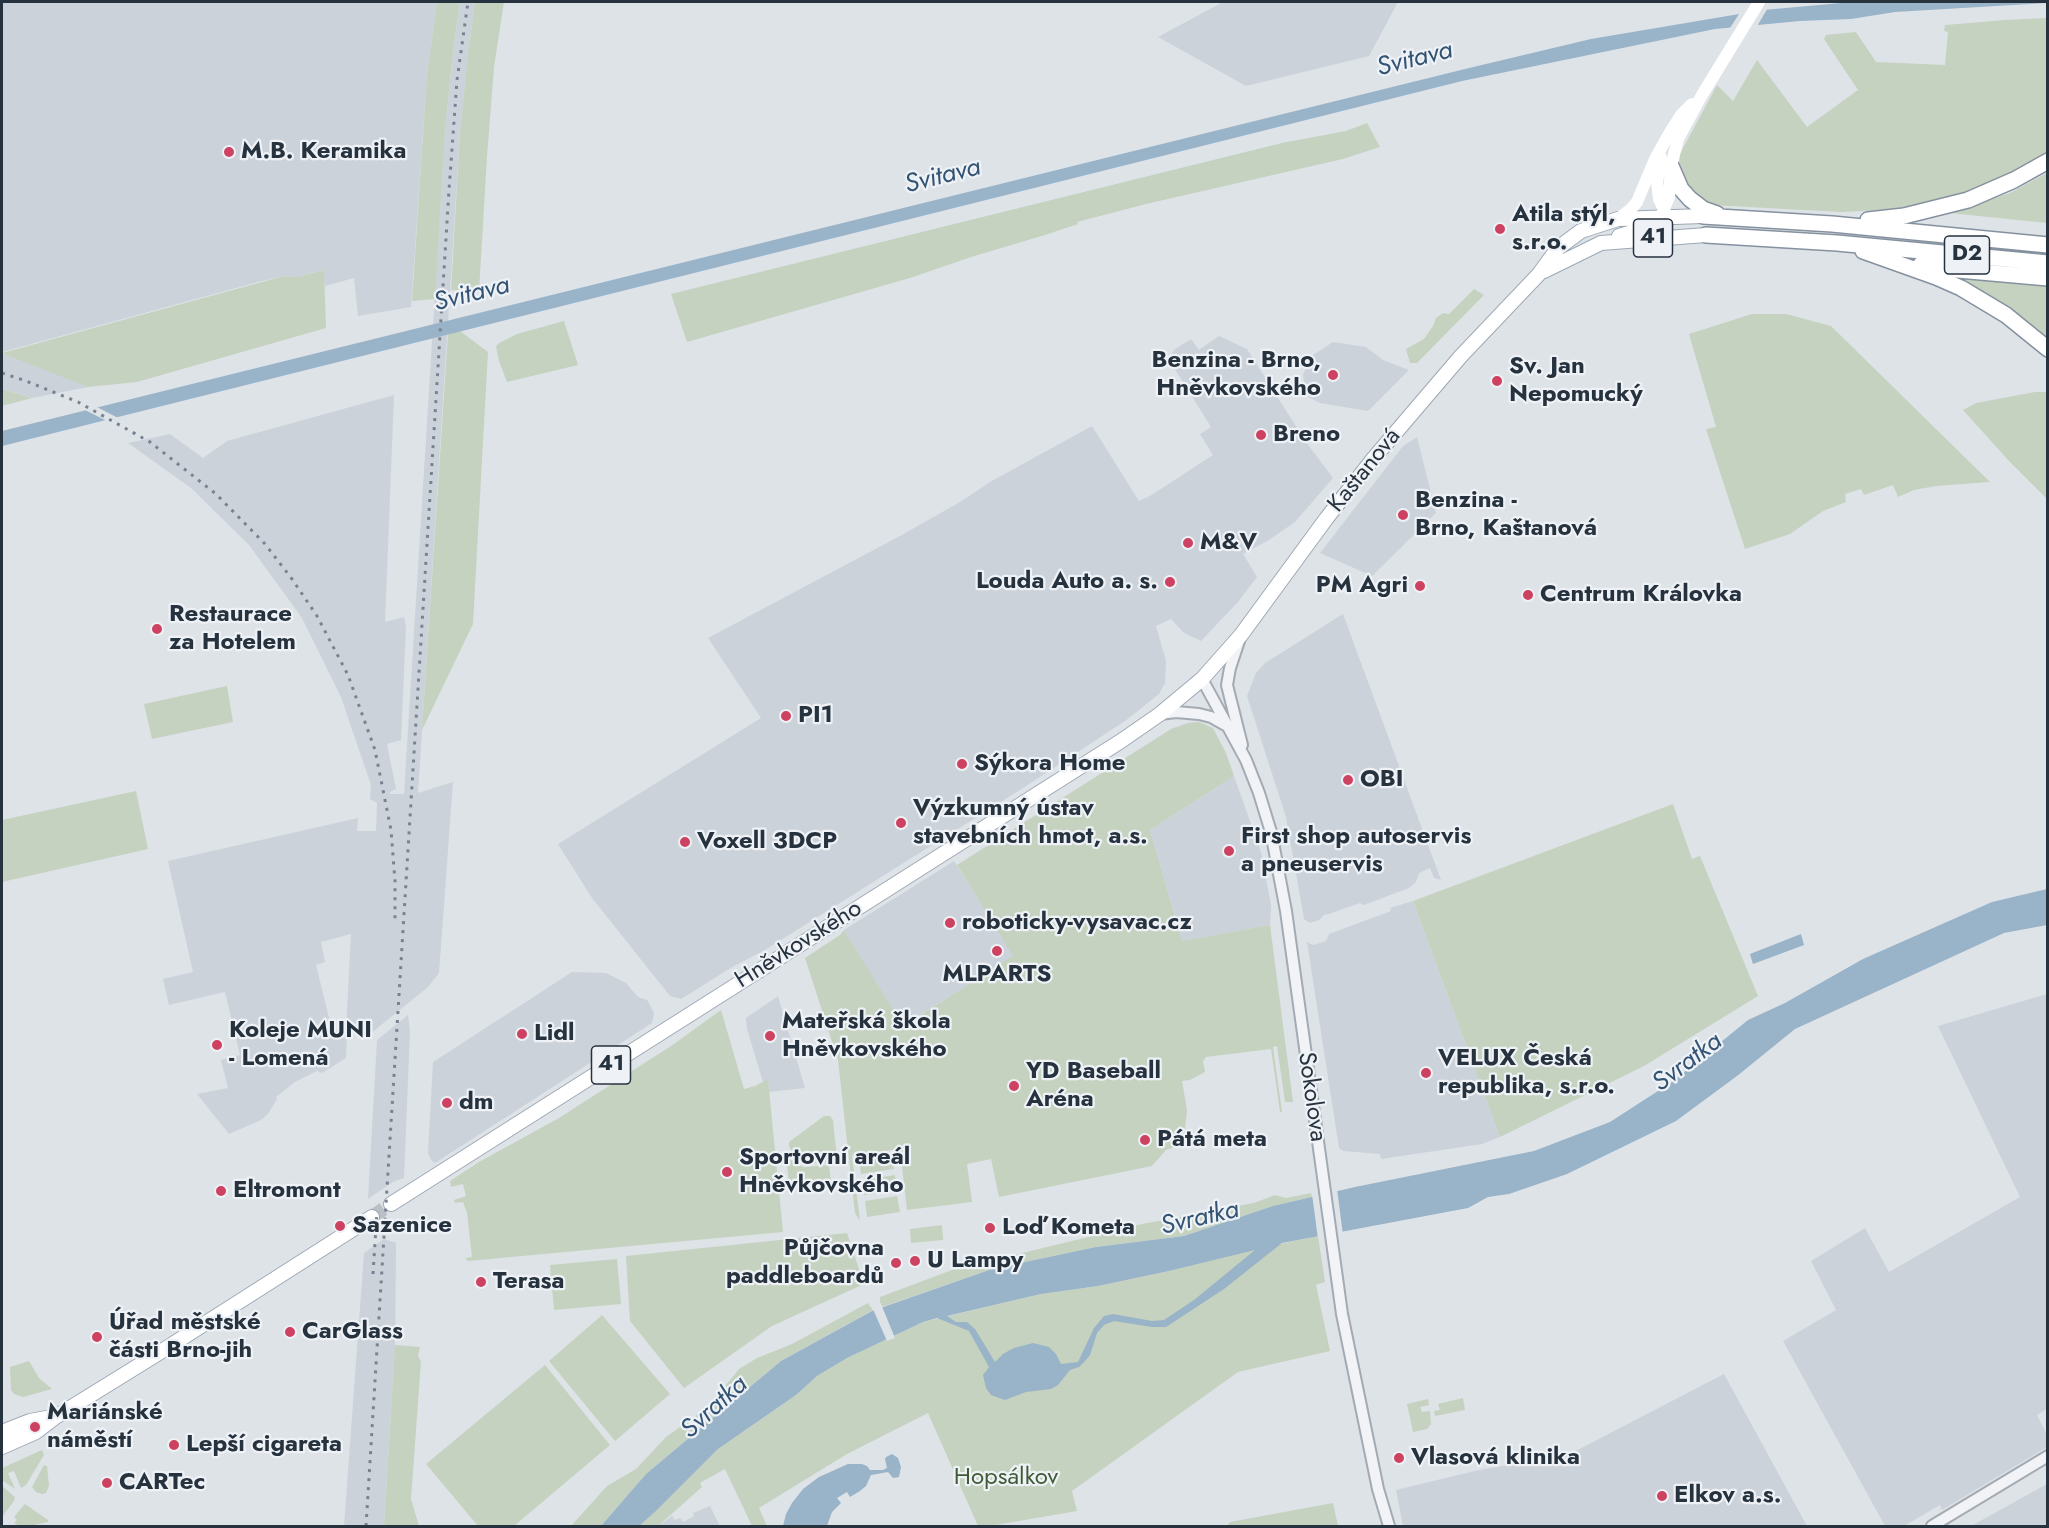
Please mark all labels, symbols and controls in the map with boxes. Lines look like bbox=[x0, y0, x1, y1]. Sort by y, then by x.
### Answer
water label: Svitava bbox=[1374, 36, 1456, 84]
place label: M.B. Keramika bbox=[241, 138, 406, 166]
marker: M.B. Keramika bbox=[222, 145, 236, 159]
water label: Svitava bbox=[902, 153, 984, 201]
place label: Atila stýl, s.r.o. bbox=[1512, 201, 1616, 257]
road number: 41 bbox=[1634, 219, 1672, 257]
marker: Atila stýl, s.r.o. bbox=[1493, 222, 1507, 236]
road number: D2 bbox=[1944, 236, 1990, 274]
water label: Svitava bbox=[431, 271, 513, 319]
place label: Benzina - Brno, Hněvkovského bbox=[1152, 347, 1321, 403]
place label: Sv. Jan Nepomucký bbox=[1509, 353, 1643, 409]
marker: Benzina - Brno, Hněvkovského bbox=[1326, 368, 1340, 382]
marker: Sv. Jan Nepomucký bbox=[1490, 374, 1504, 388]
place label: Breno bbox=[1273, 421, 1340, 449]
street label: Kaštanová bbox=[1322, 423, 1408, 519]
marker: Breno bbox=[1254, 428, 1268, 442]
place label: Benzina - Brno, Kaštanová bbox=[1415, 487, 1597, 543]
marker: Benzina - Brno, Kaštanová bbox=[1396, 508, 1410, 522]
place label: M&V bbox=[1200, 529, 1257, 557]
marker: M&V bbox=[1181, 536, 1195, 550]
place label: Louda Auto a. s. bbox=[976, 568, 1158, 596]
place label: PM Agri bbox=[1316, 572, 1408, 600]
marker: Louda Auto a. s. bbox=[1163, 575, 1177, 589]
marker: PM Agri bbox=[1413, 579, 1427, 593]
place label: Centrum Královka bbox=[1540, 581, 1742, 609]
marker: Centrum Královka bbox=[1521, 588, 1535, 602]
place label: Restaurace za Hotelem bbox=[169, 601, 296, 657]
marker: Restaurace za Hotelem bbox=[150, 622, 164, 636]
place label: PI1 bbox=[798, 702, 833, 730]
marker: PI1 bbox=[779, 709, 793, 723]
place label: Sýkora Home bbox=[974, 750, 1126, 778]
marker: Sýkora Home bbox=[955, 757, 969, 771]
place label: OBI bbox=[1360, 766, 1403, 794]
marker: OBI bbox=[1341, 773, 1355, 787]
place label: Výzkumný ústav stavebních hmot, a.s. bbox=[913, 795, 1148, 851]
marker: Výzkumný ústav stavebních hmot, a.s. bbox=[894, 816, 908, 830]
place label: First shop autoservis a pneuservis bbox=[1241, 823, 1471, 879]
place label: Voxell 3DCP bbox=[697, 828, 837, 856]
marker: Voxell 3DCP bbox=[678, 835, 692, 849]
marker: First shop autoservis a pneuservis bbox=[1222, 844, 1236, 858]
street label: Hněvkovského bbox=[730, 895, 868, 995]
place label: roboticky-vysavac.cz bbox=[962, 909, 1192, 937]
marker: roboticky-vysavac.cz bbox=[943, 916, 957, 930]
marker: MLPARTS bbox=[990, 944, 1004, 958]
place label: MLPARTS bbox=[943, 961, 1051, 989]
place label: Mateřská škola Hněvkovského bbox=[782, 1008, 951, 1064]
place label: Koleje MUNI - Lomená bbox=[229, 1017, 372, 1073]
place label: Lidl bbox=[534, 1020, 575, 1048]
marker: Lidl bbox=[515, 1027, 529, 1041]
water label: Svratka bbox=[1647, 1027, 1729, 1099]
marker: Mateřská škola Hněvkovského bbox=[763, 1029, 777, 1043]
marker: Koleje MUNI - Lomená bbox=[210, 1038, 224, 1052]
place label: VELUX Česká republika, s.r.o. bbox=[1438, 1045, 1615, 1101]
road number: 41 bbox=[592, 1046, 630, 1084]
street label: Sokolova bbox=[1290, 1050, 1332, 1144]
place label: YD Baseball Aréna bbox=[1026, 1058, 1161, 1114]
marker: VELUX Česká republika, s.r.o. bbox=[1419, 1066, 1433, 1080]
marker: YD Baseball Aréna bbox=[1007, 1079, 1021, 1093]
place label: dm bbox=[459, 1089, 493, 1117]
marker: dm bbox=[440, 1096, 454, 1110]
place label: Pátá meta bbox=[1157, 1126, 1267, 1154]
marker: Pátá meta bbox=[1138, 1133, 1152, 1147]
place label: Sportovní areál Hněvkovského bbox=[739, 1144, 910, 1200]
marker: Sportovní areál Hněvkovského bbox=[720, 1165, 734, 1179]
place label: Eltromont bbox=[233, 1177, 341, 1205]
marker: Eltromont bbox=[214, 1184, 228, 1198]
water label: Svratka bbox=[1158, 1195, 1242, 1243]
place label: Sazenice bbox=[352, 1212, 452, 1240]
place label: Loď Kometa bbox=[1002, 1214, 1135, 1242]
marker: Sazenice bbox=[333, 1219, 347, 1233]
marker: Loď Kometa bbox=[983, 1221, 997, 1235]
place label: Půjčovna paddleboardů bbox=[726, 1235, 884, 1291]
place label: U Lampy bbox=[927, 1247, 1023, 1275]
marker: U Lampy bbox=[908, 1254, 922, 1268]
marker: Půjčovna paddleboardů bbox=[889, 1256, 903, 1270]
place label: Terasa bbox=[493, 1268, 564, 1296]
marker: Terasa bbox=[474, 1275, 488, 1289]
place label: Úřad městské části Brno-jih bbox=[109, 1309, 261, 1365]
place label: CarGlass bbox=[302, 1318, 403, 1346]
marker: CarGlass bbox=[283, 1325, 297, 1339]
marker: Úřad městské části Brno-jih bbox=[90, 1330, 104, 1344]
water label: Svratka bbox=[675, 1370, 755, 1446]
place label: Mariánské náměstí bbox=[47, 1399, 163, 1455]
marker: Mariánské náměstí bbox=[28, 1420, 42, 1434]
place label: Lepší cigareta bbox=[186, 1431, 342, 1459]
marker: Lepší cigareta bbox=[167, 1438, 181, 1452]
place label: Vlasová klinika bbox=[1411, 1444, 1580, 1472]
marker: Vlasová klinika bbox=[1392, 1451, 1406, 1465]
park label: Hopsálkov bbox=[954, 1464, 1058, 1492]
place label: CARTec bbox=[119, 1469, 205, 1497]
marker: CARTec bbox=[100, 1476, 114, 1490]
place label: Elkov a.s. bbox=[1674, 1482, 1781, 1510]
marker: Elkov a.s. bbox=[1655, 1489, 1669, 1503]

